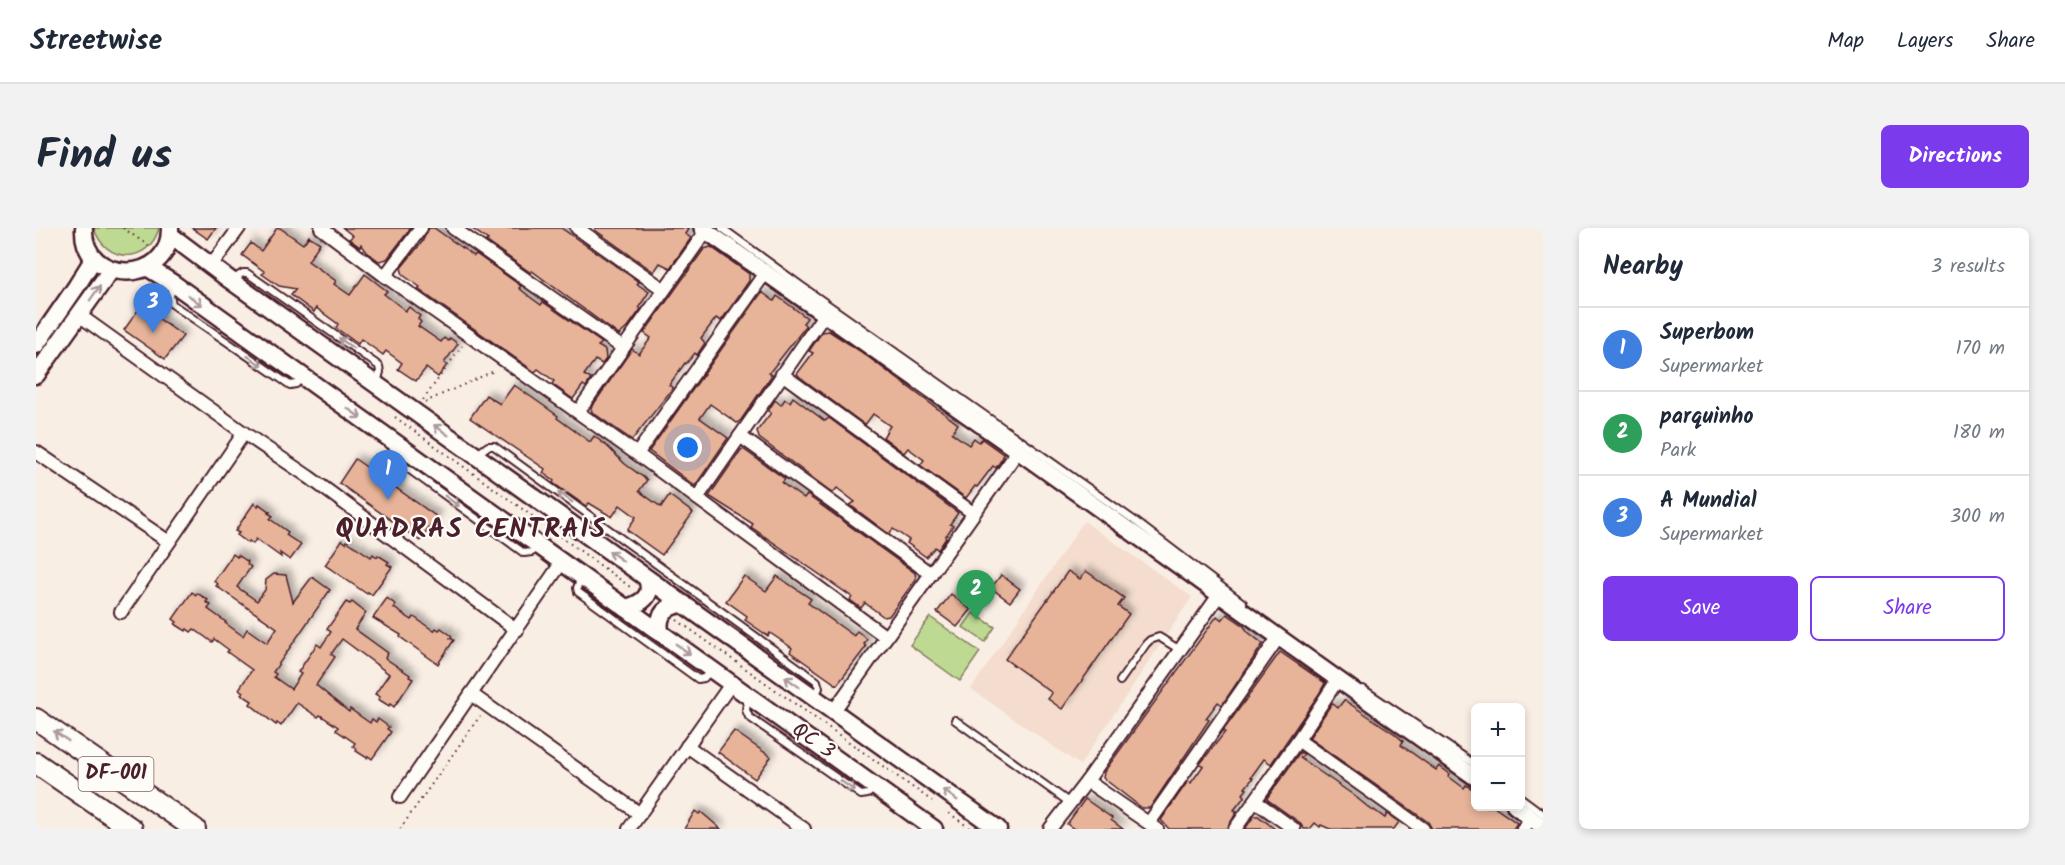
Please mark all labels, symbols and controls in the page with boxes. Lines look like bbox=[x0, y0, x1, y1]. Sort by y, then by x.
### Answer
text: Streetwise bbox=[30, 19, 162, 64]
text: Map bbox=[1827, 25, 1864, 58]
text: Layers bbox=[1897, 25, 1953, 58]
text: Share bbox=[1986, 25, 2035, 58]
text: Find us bbox=[36, 123, 172, 190]
button: Directions bbox=[1881, 125, 2029, 188]
text: Nearby bbox=[1603, 246, 1683, 288]
text: 3 results bbox=[1931, 251, 2005, 283]
pin: 3 bbox=[134, 284, 172, 333]
one-way arrow bbox=[89, 286, 101, 302]
one-way arrow bbox=[187, 294, 203, 306]
text: Superbom bbox=[1660, 316, 1754, 351]
text: 1 bbox=[1619, 333, 1626, 365]
text: 170 m bbox=[1956, 333, 2005, 365]
one-way arrow bbox=[339, 337, 355, 349]
text: Supermarket bbox=[1660, 351, 1763, 383]
one-way arrow bbox=[246, 355, 263, 367]
text: parquinho bbox=[1660, 400, 1753, 435]
one-way arrow bbox=[345, 407, 361, 420]
text: 2 bbox=[1617, 417, 1628, 449]
text: 180 m bbox=[1953, 417, 2005, 449]
one-way arrow bbox=[433, 424, 449, 436]
your location bbox=[673, 433, 702, 462]
text: Park bbox=[1660, 435, 1696, 467]
pin: 1 bbox=[368, 450, 408, 500]
text: A Mundial bbox=[1660, 484, 1757, 519]
one-way arrow bbox=[557, 491, 573, 503]
one-way arrow bbox=[443, 495, 459, 507]
text: 3 bbox=[1617, 501, 1628, 533]
text: 300 m bbox=[1950, 501, 2005, 533]
district label: QUADRAS CENTRAIS bbox=[335, 508, 607, 551]
text: Supermarket bbox=[1660, 519, 1763, 551]
one-way arrow bbox=[608, 550, 624, 563]
pin: 2 bbox=[956, 570, 996, 620]
button: Save bbox=[1603, 576, 1798, 641]
button: Share bbox=[1810, 576, 2005, 641]
one-way arrow bbox=[675, 643, 691, 655]
one-way arrow bbox=[784, 676, 800, 688]
map controls bbox=[1471, 703, 1525, 811]
button: + bbox=[1471, 703, 1525, 757]
street label: QC 3 bbox=[785, 714, 841, 768]
one-way arrow bbox=[53, 730, 70, 742]
road number: DF-001 bbox=[78, 757, 154, 791]
button: − bbox=[1471, 757, 1525, 811]
one-way arrow bbox=[840, 780, 856, 792]
one-way arrow bbox=[943, 789, 959, 801]

